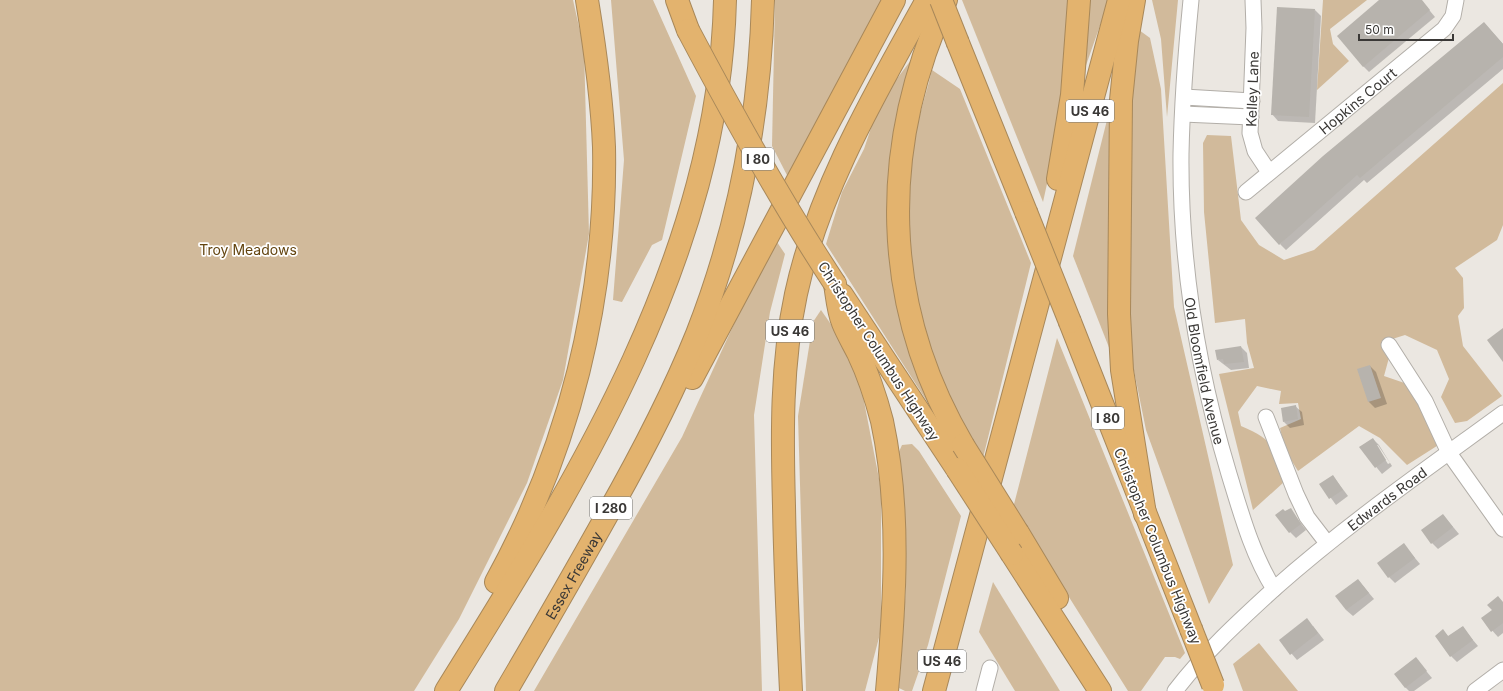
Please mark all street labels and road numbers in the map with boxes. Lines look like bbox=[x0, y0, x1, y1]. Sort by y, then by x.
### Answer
street label: Kelley Lane bbox=[1242, 51, 1262, 127]
street label: Hopkins Court bbox=[1315, 63, 1400, 137]
road number: US 46 bbox=[1066, 100, 1114, 122]
road number: I 80 bbox=[742, 148, 774, 170]
street label: Christopher Columbus Highway bbox=[815, 258, 943, 444]
street label: Old Bloomfield Avenue bbox=[1182, 296, 1229, 446]
road number: US 46 bbox=[766, 320, 814, 342]
road number: I 80 bbox=[1092, 407, 1124, 429]
street label: Christopher Columbus Highway bbox=[1111, 445, 1205, 647]
street label: Edwards Road bbox=[1344, 463, 1430, 534]
road number: I 280 bbox=[590, 497, 632, 519]
street label: Essex Freeway bbox=[541, 528, 605, 622]
road number: US 46 bbox=[918, 650, 966, 672]

